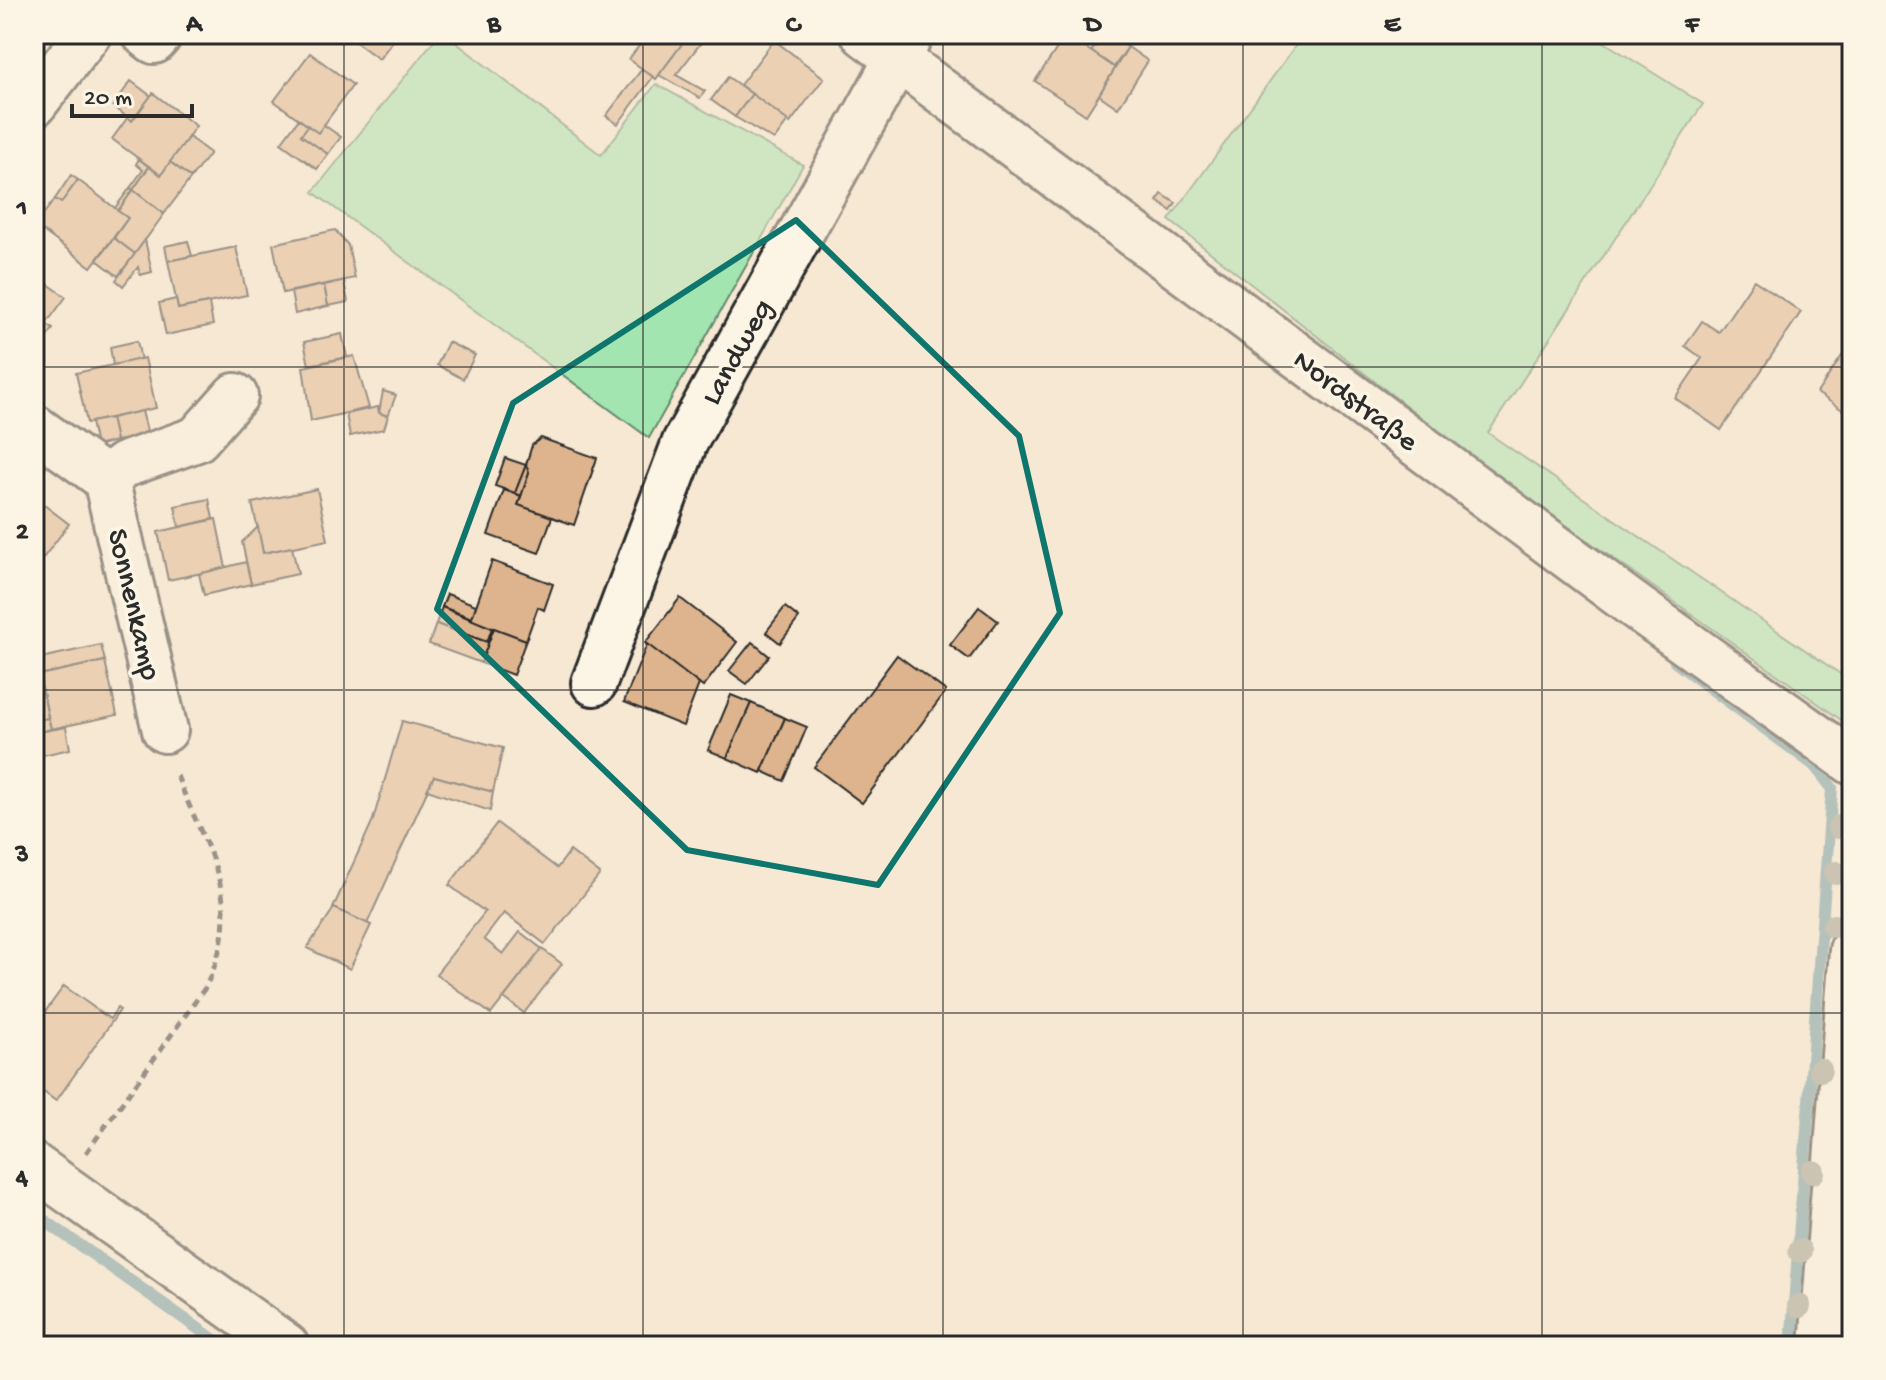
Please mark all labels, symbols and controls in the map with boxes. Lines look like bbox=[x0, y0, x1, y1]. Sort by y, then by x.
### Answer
text: A bbox=[185, 11, 203, 42]
text: B bbox=[486, 11, 502, 42]
text: C bbox=[786, 11, 803, 42]
text: D bbox=[1083, 11, 1103, 42]
text: E bbox=[1384, 11, 1402, 42]
text: F bbox=[1684, 11, 1700, 42]
scale bar bbox=[72, 68, 192, 118]
text: 20 m bbox=[84, 85, 132, 114]
text: 1 bbox=[16, 195, 27, 226]
street label: Landweg bbox=[696, 294, 782, 412]
street label: Nordstraße bbox=[1285, 344, 1424, 461]
text: 2 bbox=[16, 518, 29, 549]
street label: Sonnenkamp bbox=[97, 526, 166, 684]
text: 3 bbox=[14, 841, 29, 872]
text: 4 bbox=[15, 1164, 29, 1195]

